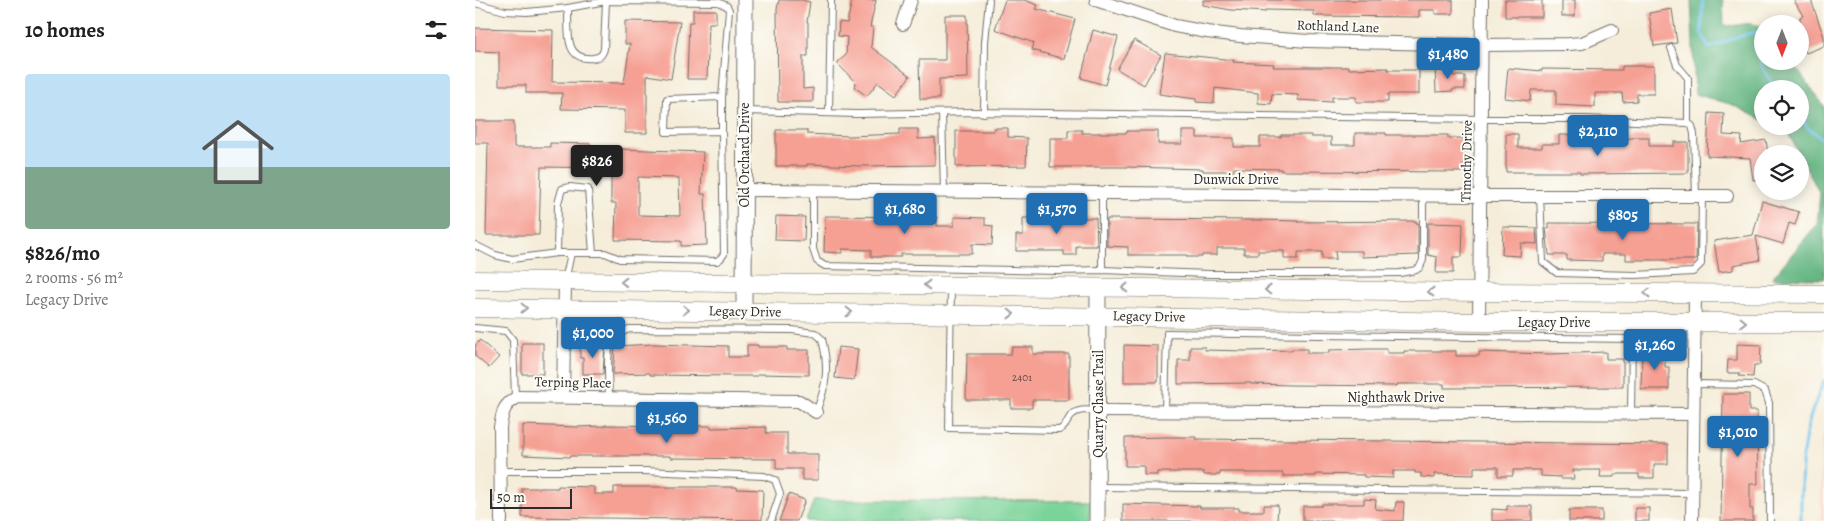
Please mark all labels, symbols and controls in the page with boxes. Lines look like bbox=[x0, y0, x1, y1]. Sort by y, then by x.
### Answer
north arrow bbox=[1754, 15, 1809, 70]
map controls bbox=[1754, 15, 1809, 200]
text: 10 homes bbox=[25, 16, 105, 44]
icon: filters bbox=[422, 16, 450, 44]
street label: Rothland Lane bbox=[1296, 16, 1380, 37]
pin: $1,480 bbox=[1407, 38, 1489, 80]
text: $1,480 bbox=[1428, 43, 1468, 65]
button: locate bbox=[1754, 80, 1809, 135]
street label: Old Orchard Drive bbox=[735, 102, 754, 208]
icon: home bbox=[193, 107, 283, 197]
pin: $2,110 bbox=[1557, 114, 1639, 157]
street label: Timothy Drive bbox=[1456, 120, 1477, 202]
text: $2,110 bbox=[1579, 120, 1618, 142]
pin: $826 bbox=[567, 144, 627, 187]
button: layers bbox=[1754, 145, 1809, 200]
text: $826 bbox=[582, 150, 612, 172]
street label: Dunwick Drive bbox=[1193, 170, 1279, 189]
pin: $1,680 bbox=[864, 192, 946, 235]
pin: $1,570 bbox=[1016, 192, 1098, 235]
text: $1,680 bbox=[885, 198, 925, 220]
text: $1,570 bbox=[1037, 198, 1077, 220]
pin: $805 bbox=[1593, 198, 1653, 241]
text: $805 bbox=[1608, 204, 1638, 226]
text: $826/mo bbox=[25, 239, 100, 267]
text: 2 rooms · 56 m² bbox=[25, 267, 123, 289]
one-way arrow bbox=[620, 277, 628, 287]
one-way arrow bbox=[923, 280, 930, 290]
one-way arrow bbox=[1121, 283, 1128, 293]
one-way arrow bbox=[1264, 285, 1272, 295]
one-way arrow bbox=[1426, 286, 1434, 297]
one-way arrow bbox=[1642, 288, 1650, 298]
text: Legacy Drive bbox=[25, 289, 108, 311]
street label: Legacy Drive bbox=[708, 301, 782, 322]
one-way arrow bbox=[520, 303, 528, 313]
one-way arrow bbox=[682, 305, 690, 315]
street label: Legacy Drive bbox=[1112, 306, 1186, 327]
one-way arrow bbox=[845, 307, 853, 317]
one-way arrow bbox=[1008, 309, 1015, 319]
street label: Legacy Drive bbox=[1518, 313, 1590, 332]
pin: $1,000 bbox=[552, 316, 634, 359]
one-way arrow bbox=[1740, 317, 1747, 327]
text: $1,000 bbox=[572, 322, 614, 344]
pin: $1,260 bbox=[1614, 328, 1696, 371]
text: $1,260 bbox=[1635, 334, 1675, 356]
street label: Quarry Chase Trail bbox=[1089, 350, 1108, 458]
house number: 2401 bbox=[1012, 370, 1032, 385]
street label: Terping Place bbox=[534, 372, 612, 393]
street label: Nighthawk Drive bbox=[1347, 388, 1445, 407]
pin: $1,560 bbox=[626, 402, 708, 444]
text: $1,560 bbox=[647, 407, 687, 429]
pin: $1,010 bbox=[1697, 416, 1779, 458]
text: $1,010 bbox=[1718, 421, 1758, 443]
scale bar bbox=[490, 486, 573, 509]
text: 50 m bbox=[497, 488, 525, 507]

